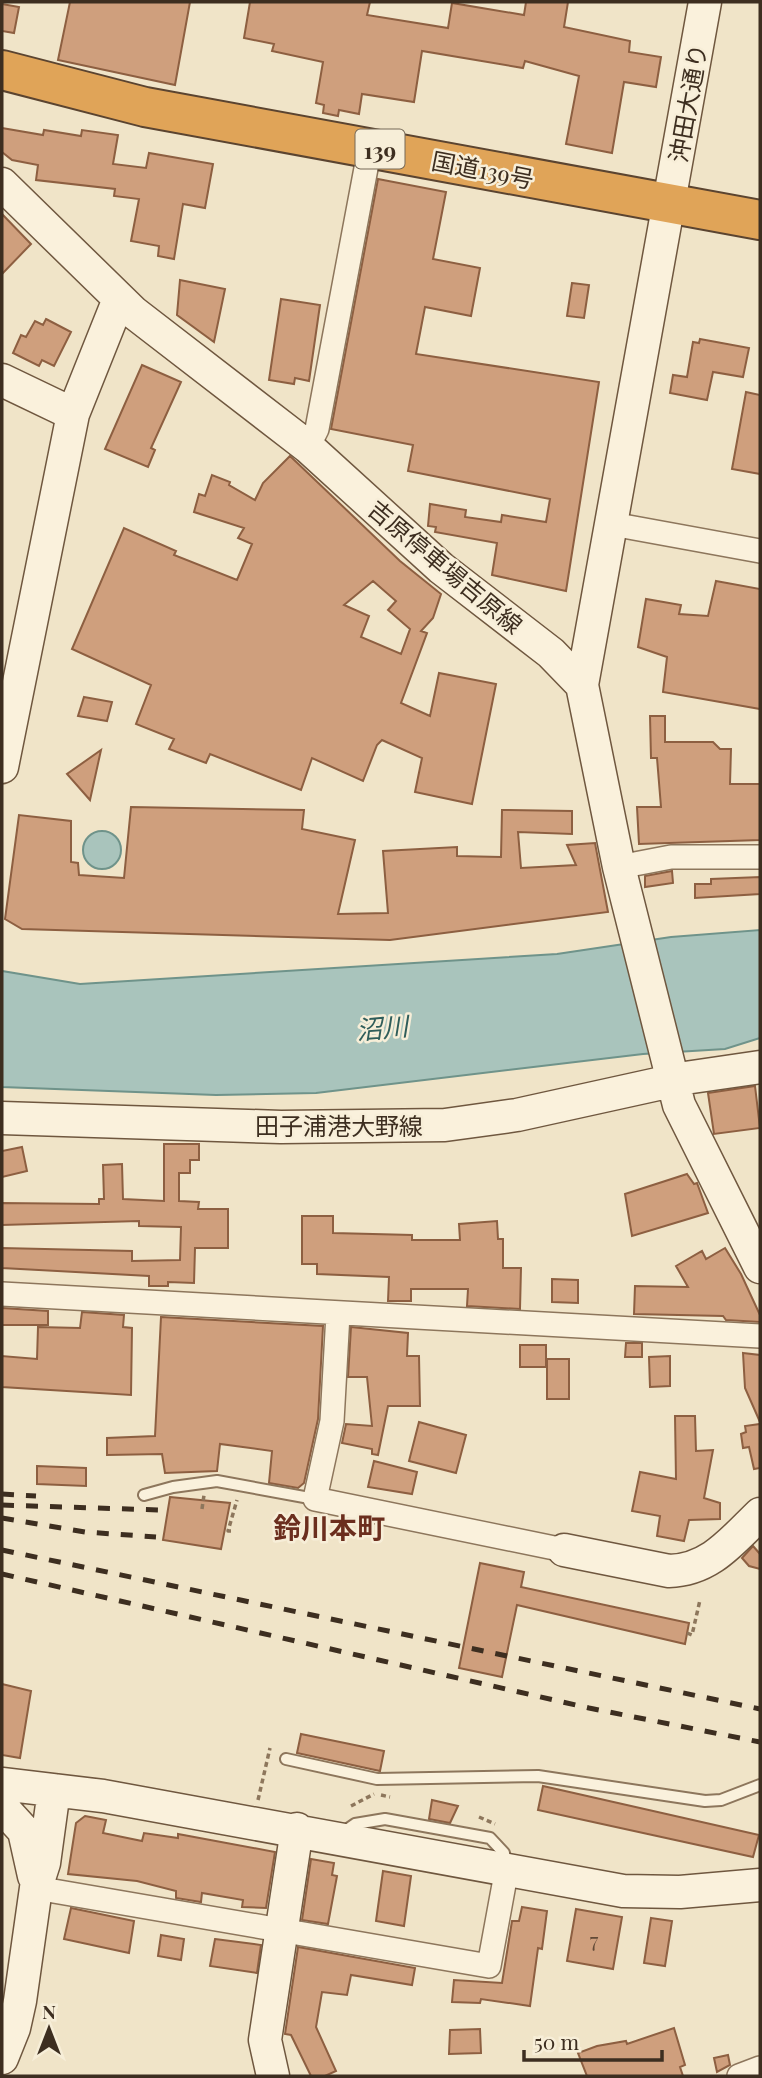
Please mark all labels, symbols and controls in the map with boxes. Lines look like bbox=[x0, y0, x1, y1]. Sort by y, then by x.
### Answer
street label: 沖田大通り bbox=[661, 41, 713, 165]
road number: 139 bbox=[356, 130, 404, 168]
street label: 国道139号 bbox=[429, 143, 537, 195]
street label: 吉原停車場吉原線 bbox=[362, 492, 530, 640]
water label: 沼川 bbox=[355, 1007, 412, 1047]
street label: 田子浦港大野線 bbox=[255, 1109, 423, 1141]
district label: 鈴川本町 bbox=[273, 1508, 385, 1545]
house number: 7 bbox=[590, 1925, 599, 1953]
north arrow bbox=[14, 1994, 84, 2064]
text: N bbox=[42, 1998, 56, 2024]
scale bar bbox=[524, 2018, 662, 2062]
text: 50 m bbox=[534, 2027, 580, 2055]

